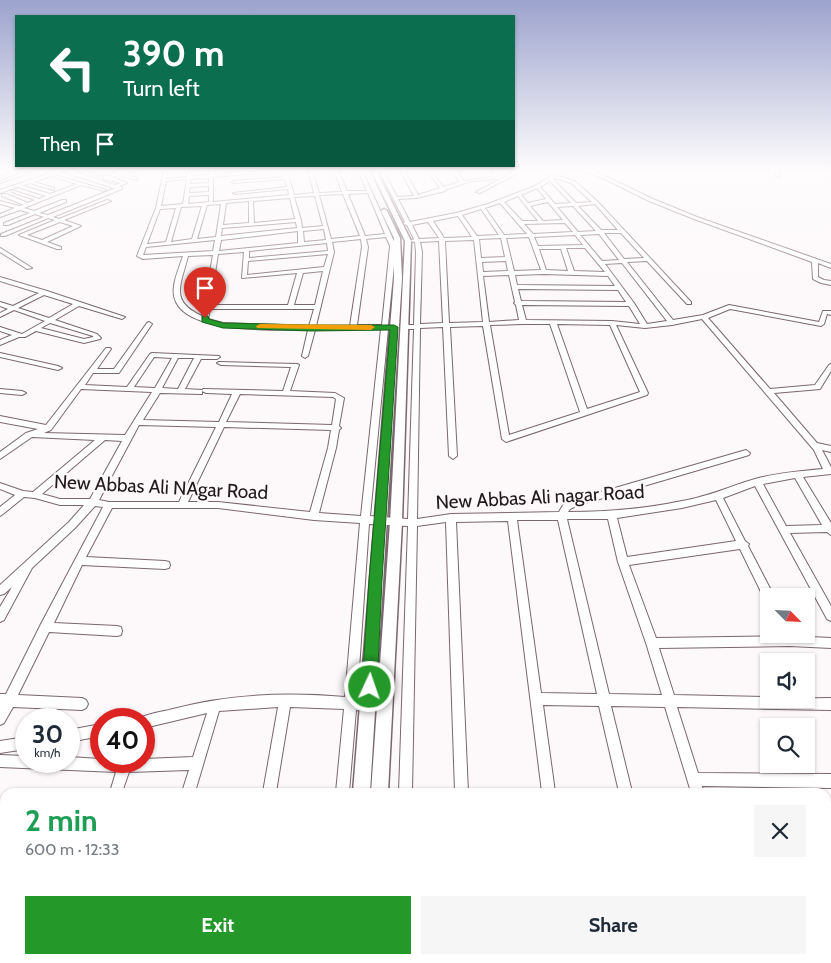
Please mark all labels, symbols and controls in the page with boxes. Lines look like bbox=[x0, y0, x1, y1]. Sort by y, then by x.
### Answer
text: 390 m bbox=[123, 32, 225, 75]
icon: left bbox=[40, 35, 105, 100]
text: Turn left bbox=[123, 75, 200, 102]
icon: arrive bbox=[91, 130, 119, 158]
text: Then bbox=[40, 133, 81, 156]
pin bbox=[184, 267, 226, 318]
icon: arrive bbox=[191, 274, 219, 302]
street label: New Abbas Ali NAgar Road bbox=[53, 470, 269, 504]
street label: New Abbas Ali nagar Road bbox=[435, 480, 645, 514]
north arrow bbox=[760, 588, 815, 642]
map controls bbox=[760, 588, 815, 773]
button: sound bbox=[760, 653, 815, 708]
position arrow bbox=[343, 660, 395, 712]
speed limit sign: 40 bbox=[90, 708, 155, 773]
button: search bbox=[760, 718, 815, 773]
text: 30 bbox=[32, 719, 63, 749]
text: km/h bbox=[34, 745, 61, 760]
text: 2 min bbox=[25, 802, 97, 839]
button: close bbox=[754, 805, 806, 857]
text: 600 m · 12:33 bbox=[25, 840, 119, 859]
button: Exit bbox=[25, 896, 411, 954]
button: Share bbox=[421, 896, 806, 954]

